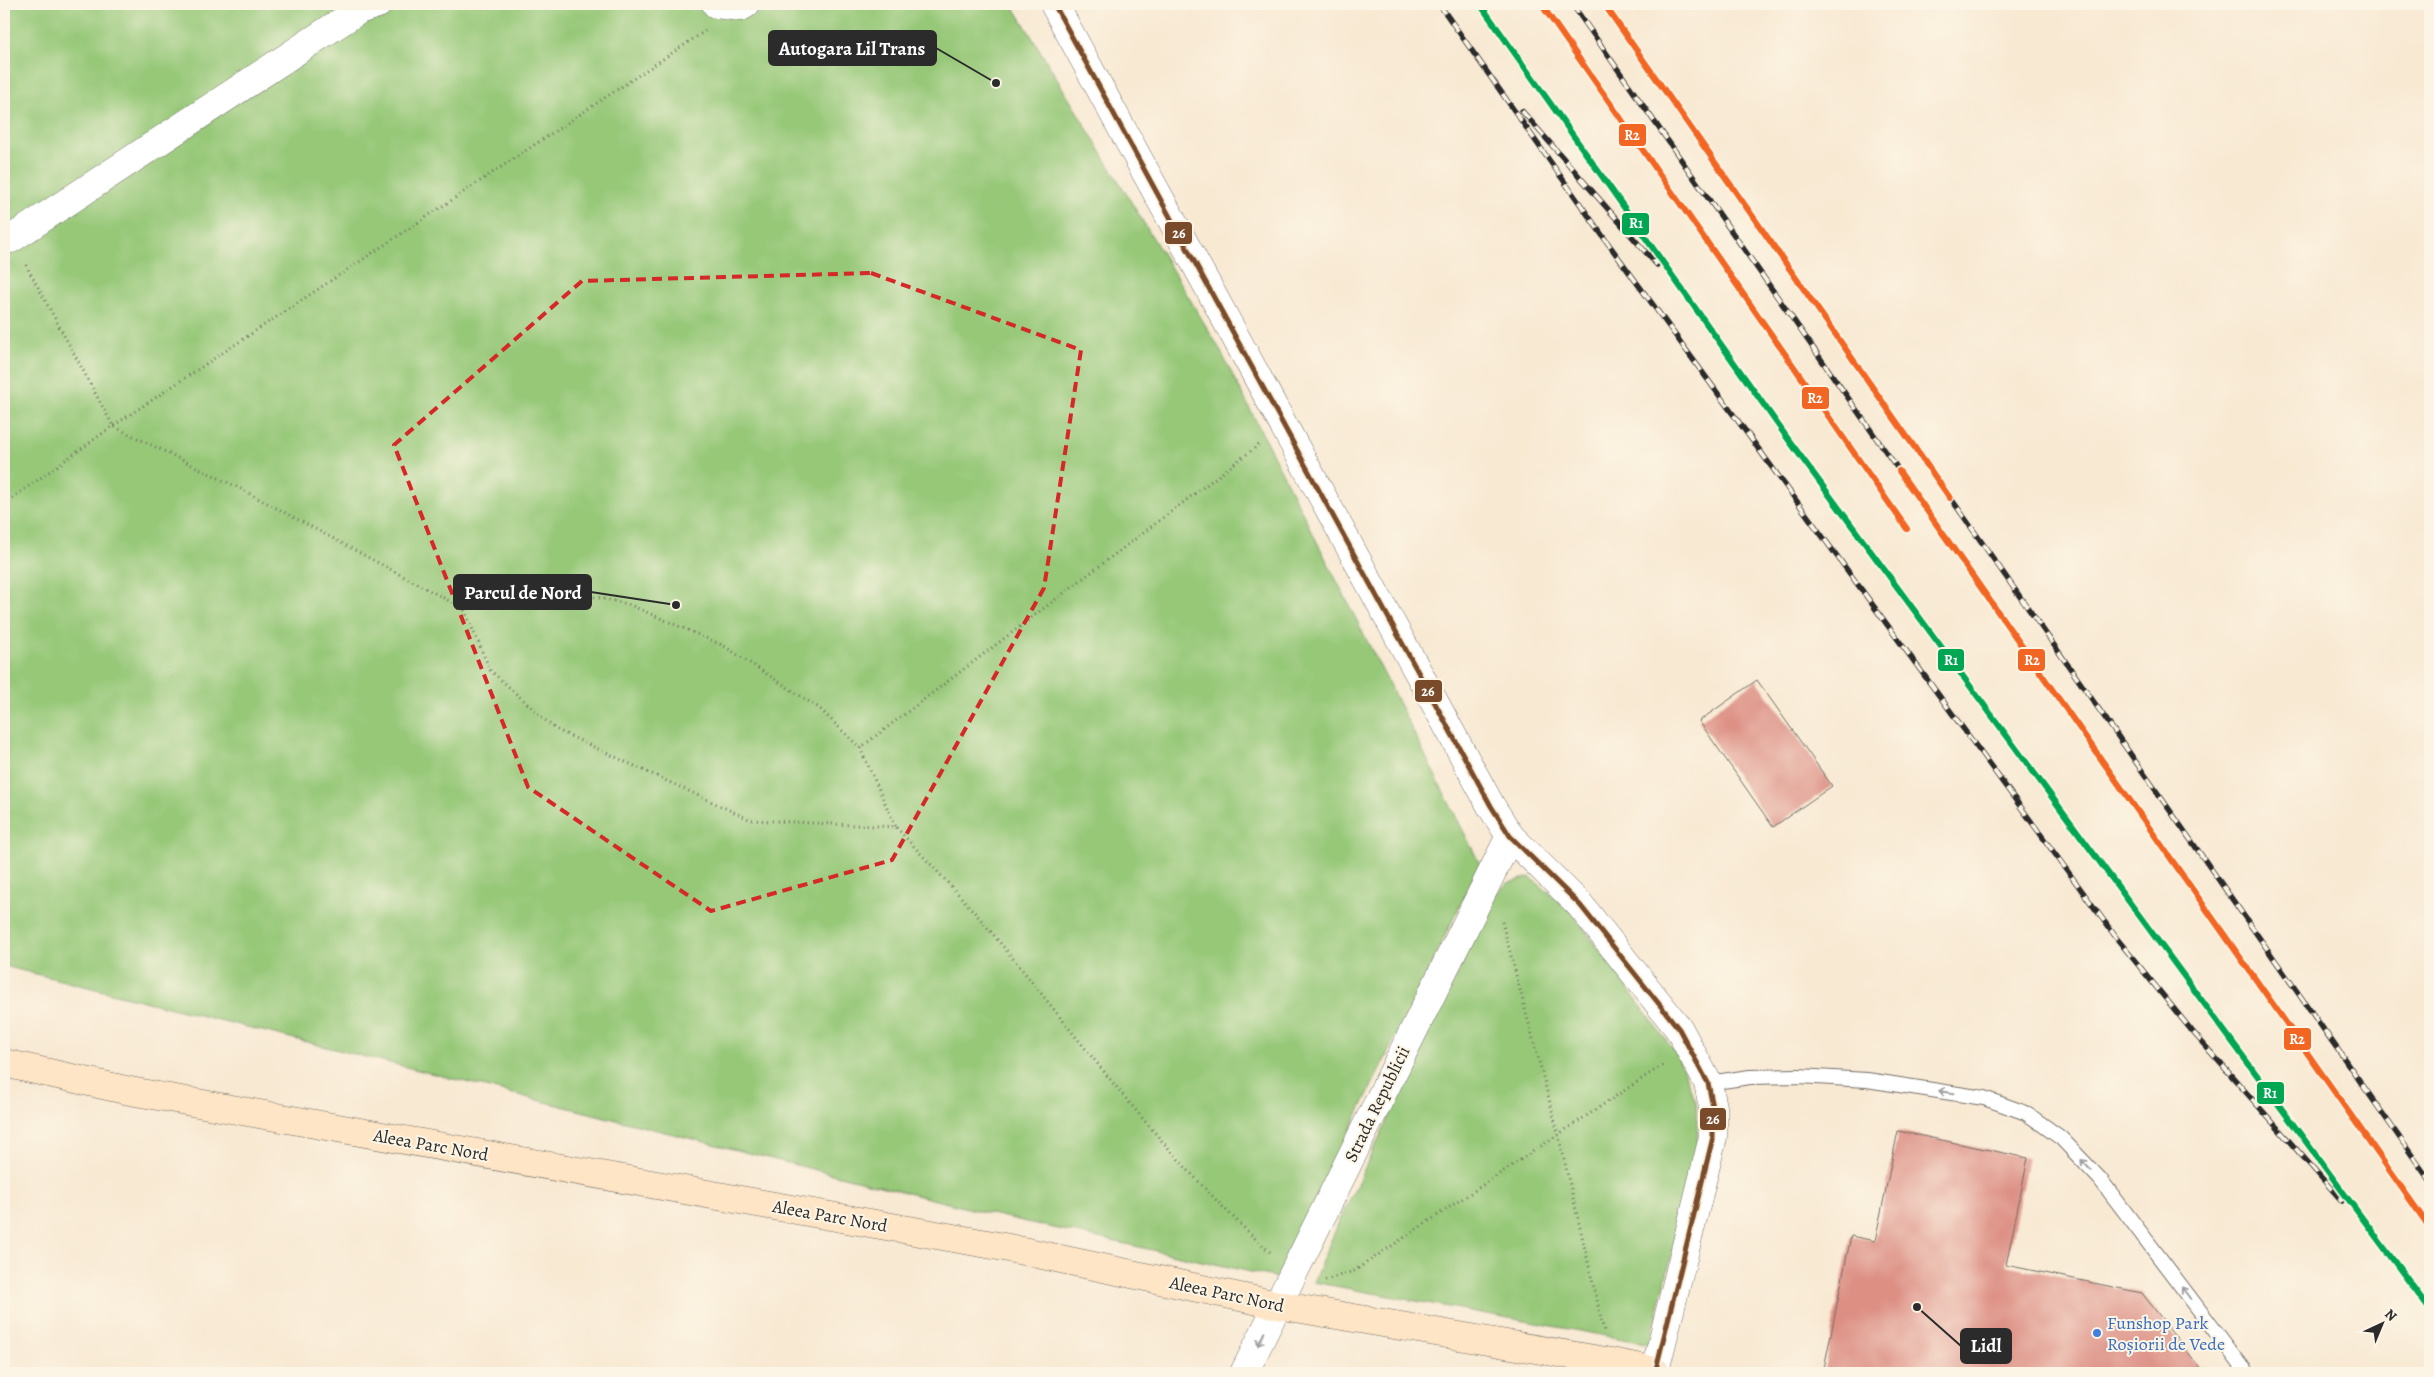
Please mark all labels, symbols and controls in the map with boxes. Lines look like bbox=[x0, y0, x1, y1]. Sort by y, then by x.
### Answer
callout: Autogara Lil Trans bbox=[769, 31, 936, 65]
text: Autogara Lil Trans bbox=[778, 36, 925, 62]
line badge: R2 bbox=[1618, 123, 1647, 147]
text: R2 bbox=[1624, 126, 1640, 145]
line badge: R1 bbox=[1621, 212, 1650, 236]
text: R1 bbox=[1629, 214, 1643, 233]
line badge: 26 bbox=[1164, 221, 1193, 245]
text: 26 bbox=[1172, 224, 1186, 243]
line badge: R2 bbox=[1801, 386, 1830, 410]
text: R2 bbox=[1807, 389, 1823, 408]
callout: Parcul de Nord bbox=[454, 575, 591, 609]
text: Parcul de Nord bbox=[464, 580, 583, 606]
line badge: R1 bbox=[1937, 648, 1965, 672]
line badge: R2 bbox=[2017, 648, 2046, 672]
text: R1 bbox=[1944, 651, 1958, 670]
text: R2 bbox=[2024, 651, 2040, 670]
line badge: 26 bbox=[1414, 679, 1443, 703]
text: 26 bbox=[1421, 682, 1435, 701]
line badge: R2 bbox=[2283, 1027, 2312, 1051]
text: R2 bbox=[2289, 1030, 2305, 1049]
street label: Strada Republicii bbox=[1339, 1042, 1415, 1166]
line badge: R1 bbox=[2256, 1081, 2285, 1105]
text: R1 bbox=[2263, 1084, 2277, 1103]
one-way arrow bbox=[1938, 1087, 1954, 1097]
line badge: 26 bbox=[1699, 1107, 1727, 1131]
text: 26 bbox=[1706, 1110, 1720, 1129]
street label: Aleea Parc Nord bbox=[371, 1123, 491, 1167]
one-way arrow bbox=[2080, 1158, 2092, 1171]
street label: Aleea Parc Nord bbox=[770, 1194, 890, 1238]
street label: Aleea Parc Nord bbox=[1167, 1270, 1287, 1318]
one-way arrow bbox=[2181, 1286, 2191, 1300]
north arrow bbox=[2356, 1300, 2406, 1350]
text: N bbox=[2380, 1305, 2401, 1325]
place label: Funshop Park Roșiorii de Vede bbox=[2107, 1311, 2225, 1356]
marker: Funshop Park Roșiorii de Vede bbox=[2091, 1327, 2103, 1339]
callout: Lidl bbox=[1961, 1329, 2011, 1363]
one-way arrow bbox=[1256, 1331, 1265, 1346]
text: Lidl bbox=[1971, 1333, 2001, 1359]

